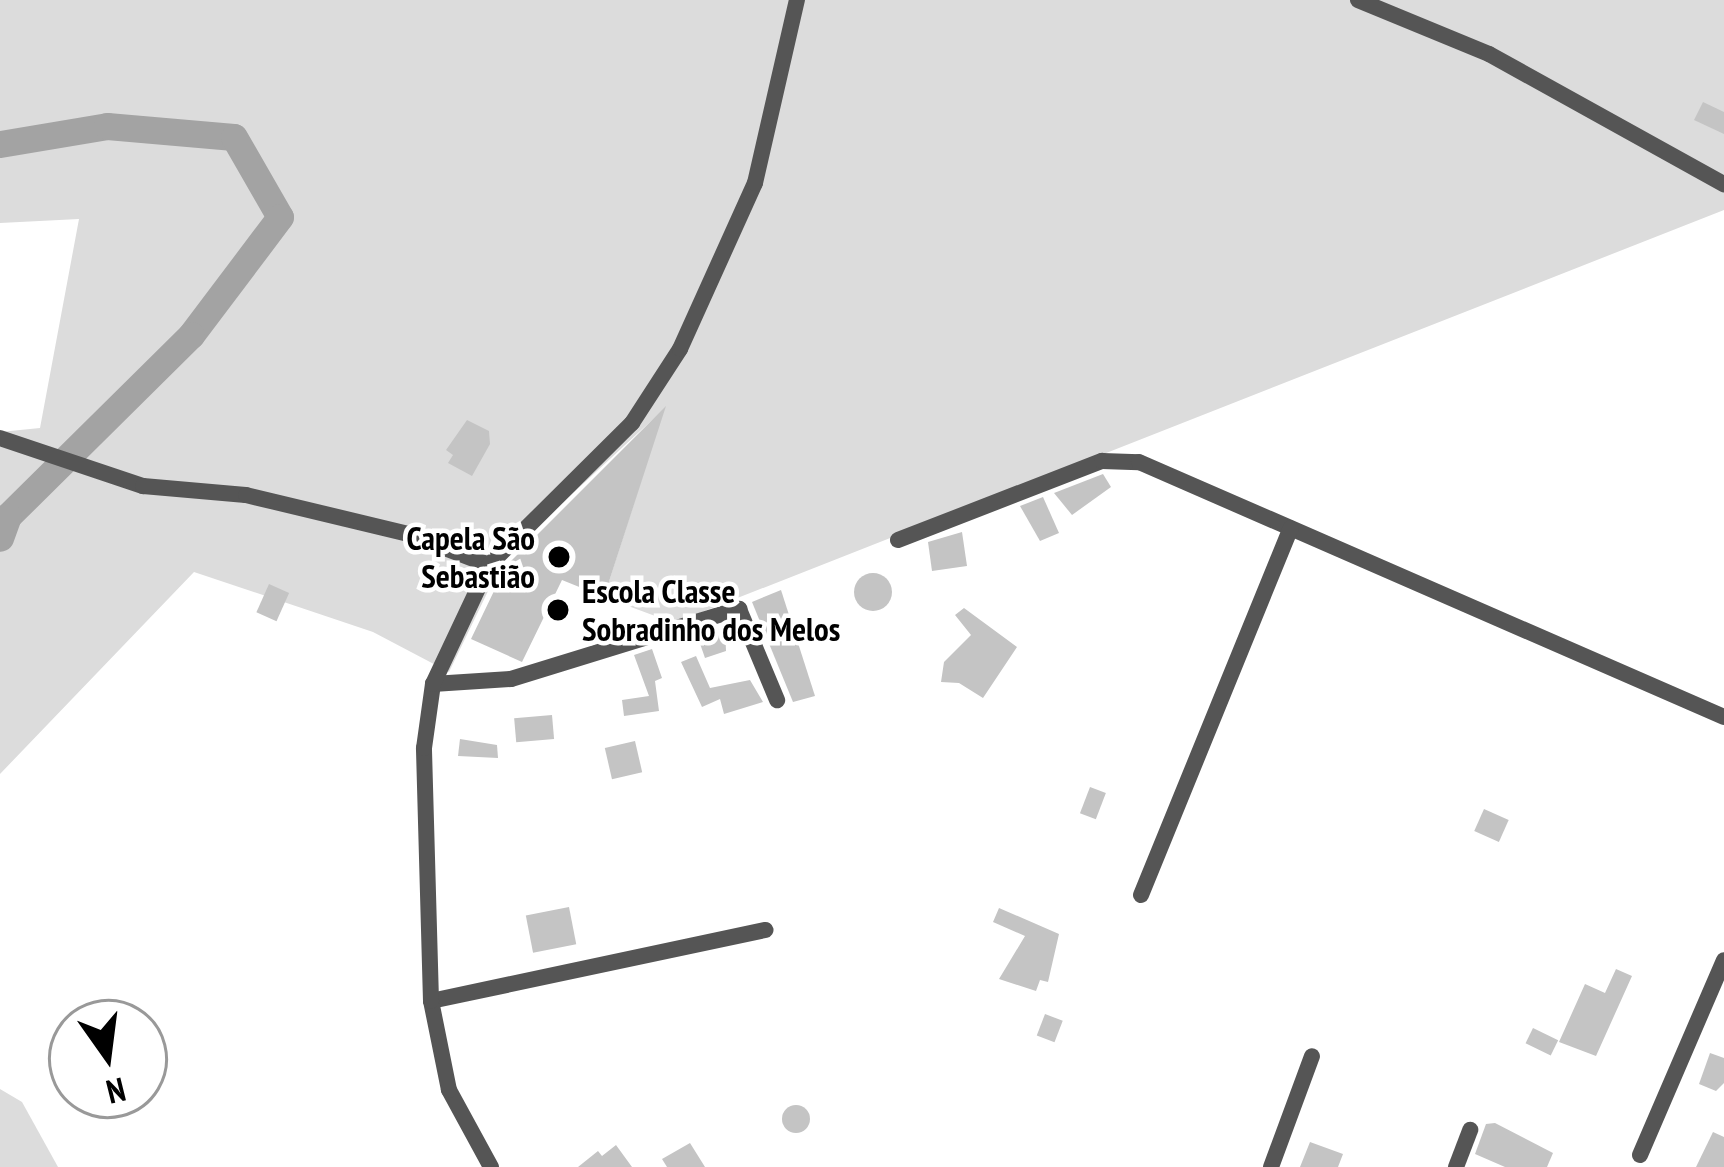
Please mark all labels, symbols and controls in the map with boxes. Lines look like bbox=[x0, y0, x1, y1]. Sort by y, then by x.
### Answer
place label: Capela São Sebastião bbox=[406, 518, 535, 596]
marker: Capela São Sebastião bbox=[546, 544, 572, 570]
place label: Escola Classe Sobradinho dos Melos bbox=[582, 571, 840, 649]
marker: Escola Classe Sobradinho dos Melos bbox=[545, 597, 571, 623]
north arrow bbox=[48, 999, 168, 1119]
text: N bbox=[102, 1068, 130, 1115]

